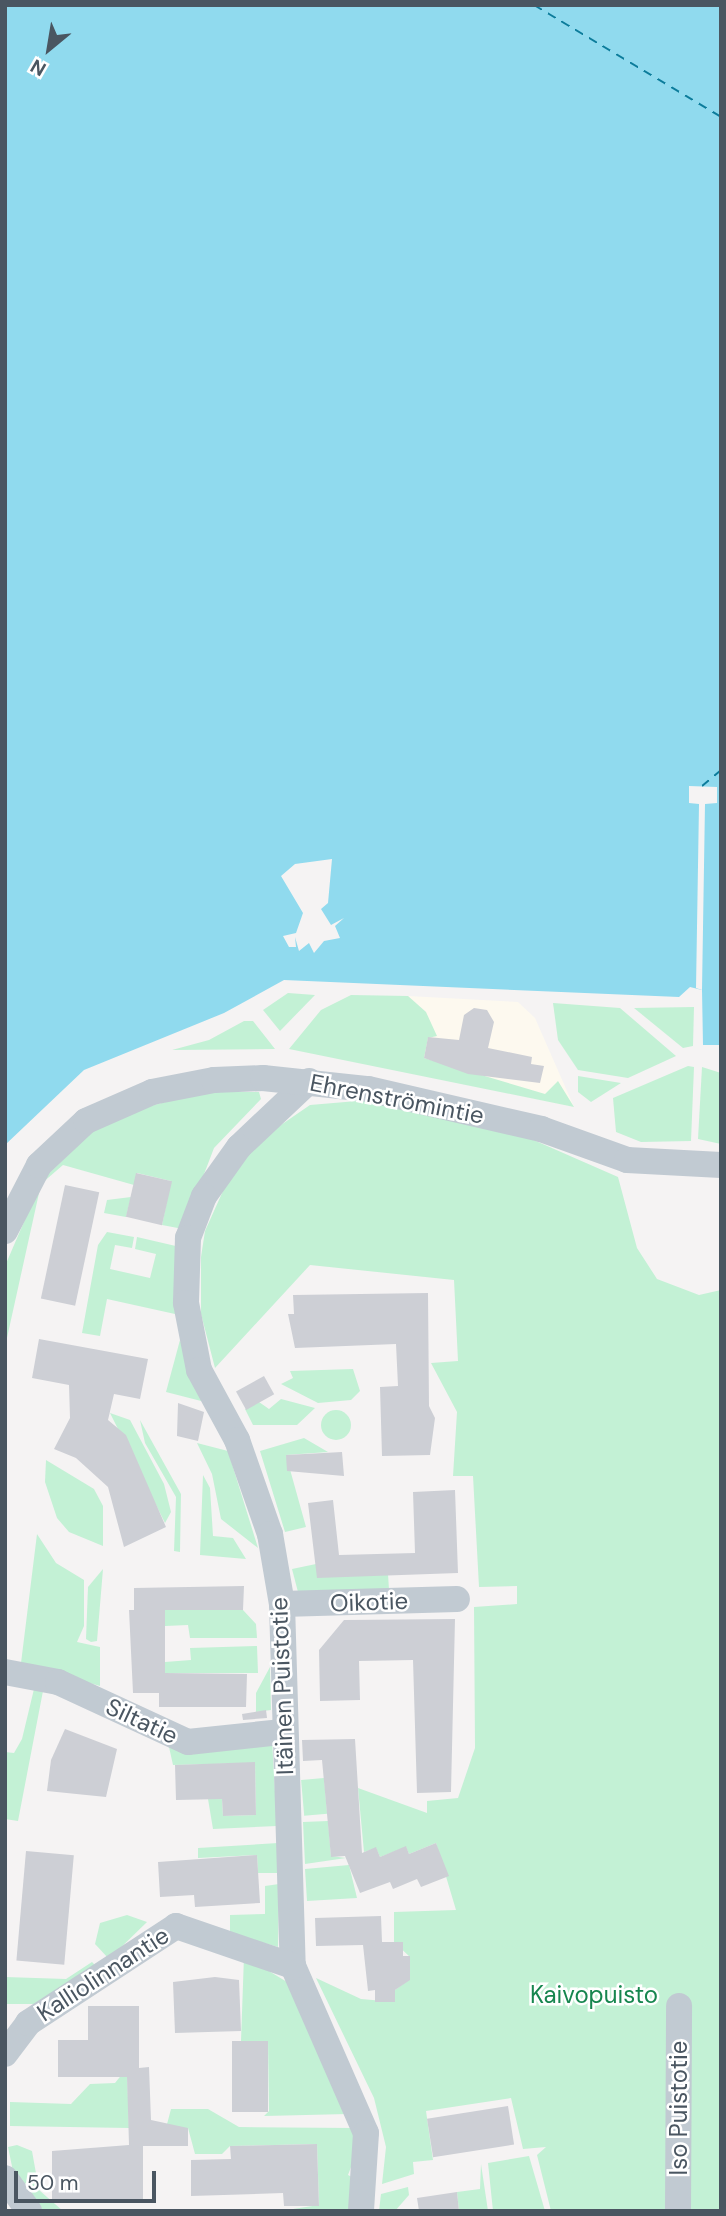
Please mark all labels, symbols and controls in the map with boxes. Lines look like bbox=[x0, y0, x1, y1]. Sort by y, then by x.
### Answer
north arrow bbox=[14, 14, 84, 84]
text: N bbox=[26, 53, 51, 82]
street label: Ehrenströmintie bbox=[308, 1068, 486, 1130]
street label: Oikotie bbox=[329, 1586, 409, 1618]
street label: Itäinen Puistotie bbox=[265, 1597, 299, 1775]
street label: Siltatie bbox=[101, 1692, 183, 1750]
street label: Kalliolinnantie bbox=[32, 1921, 174, 2027]
park label: Kaivopuisto bbox=[530, 1981, 658, 2009]
street label: Iso Puistotie bbox=[665, 2041, 693, 2175]
scale bar bbox=[18, 2156, 159, 2200]
text: 50 m bbox=[27, 2169, 78, 2197]

